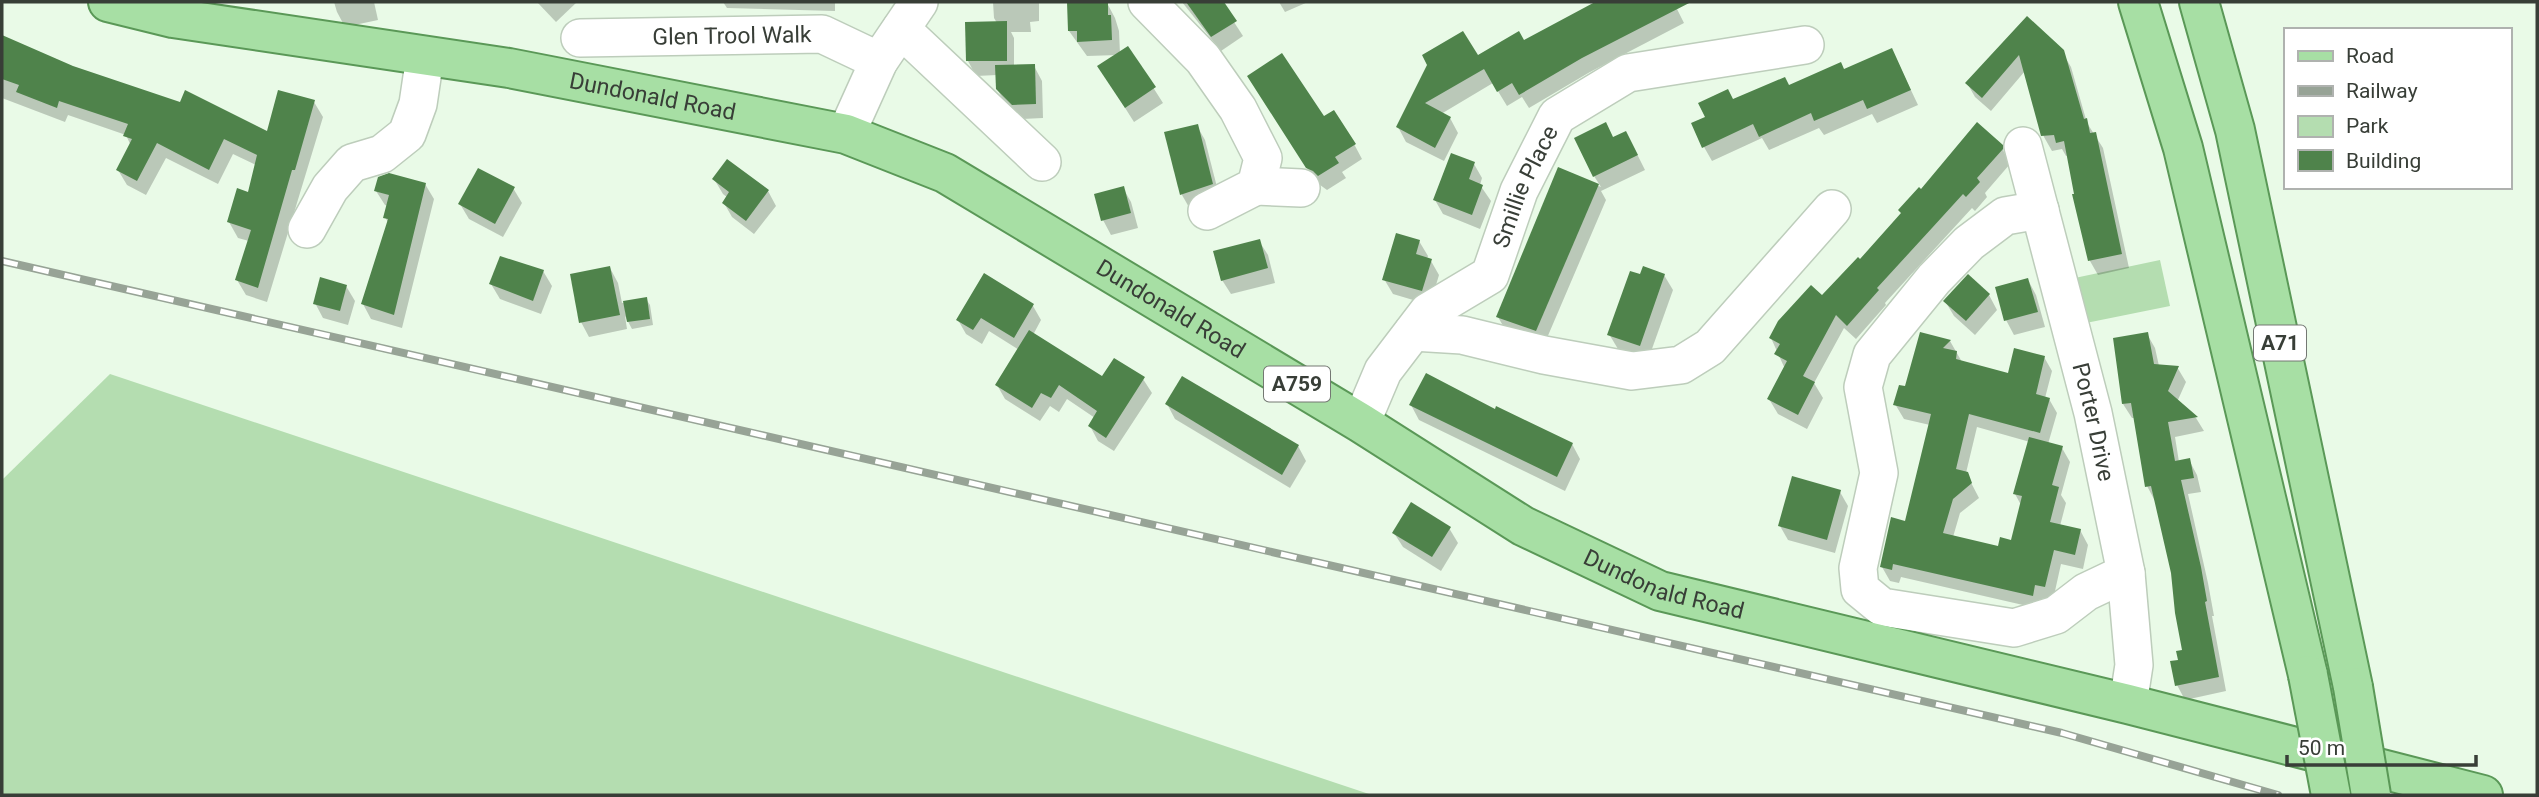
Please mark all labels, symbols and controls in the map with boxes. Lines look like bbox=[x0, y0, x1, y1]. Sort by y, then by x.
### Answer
street label: Glen Trool Walk bbox=[652, 21, 812, 50]
legend bbox=[2284, 28, 2511, 189]
text: Road bbox=[2346, 44, 2394, 68]
street label: Dundonald Road bbox=[567, 67, 738, 126]
text: Railway bbox=[2346, 79, 2418, 103]
text: Park bbox=[2346, 114, 2389, 138]
street label: Smillie Place bbox=[1487, 121, 1563, 251]
text: Building bbox=[2346, 149, 2421, 173]
street label: Dundonald Road bbox=[1092, 254, 1250, 364]
road number: A71 bbox=[2254, 326, 2306, 360]
street label: Porter Drive bbox=[2067, 360, 2120, 484]
road number: A759 bbox=[1264, 366, 1330, 402]
street label: Dundonald Road bbox=[1579, 543, 1747, 624]
scale bar bbox=[2287, 724, 2476, 768]
text: 50 m bbox=[2298, 736, 2345, 760]

